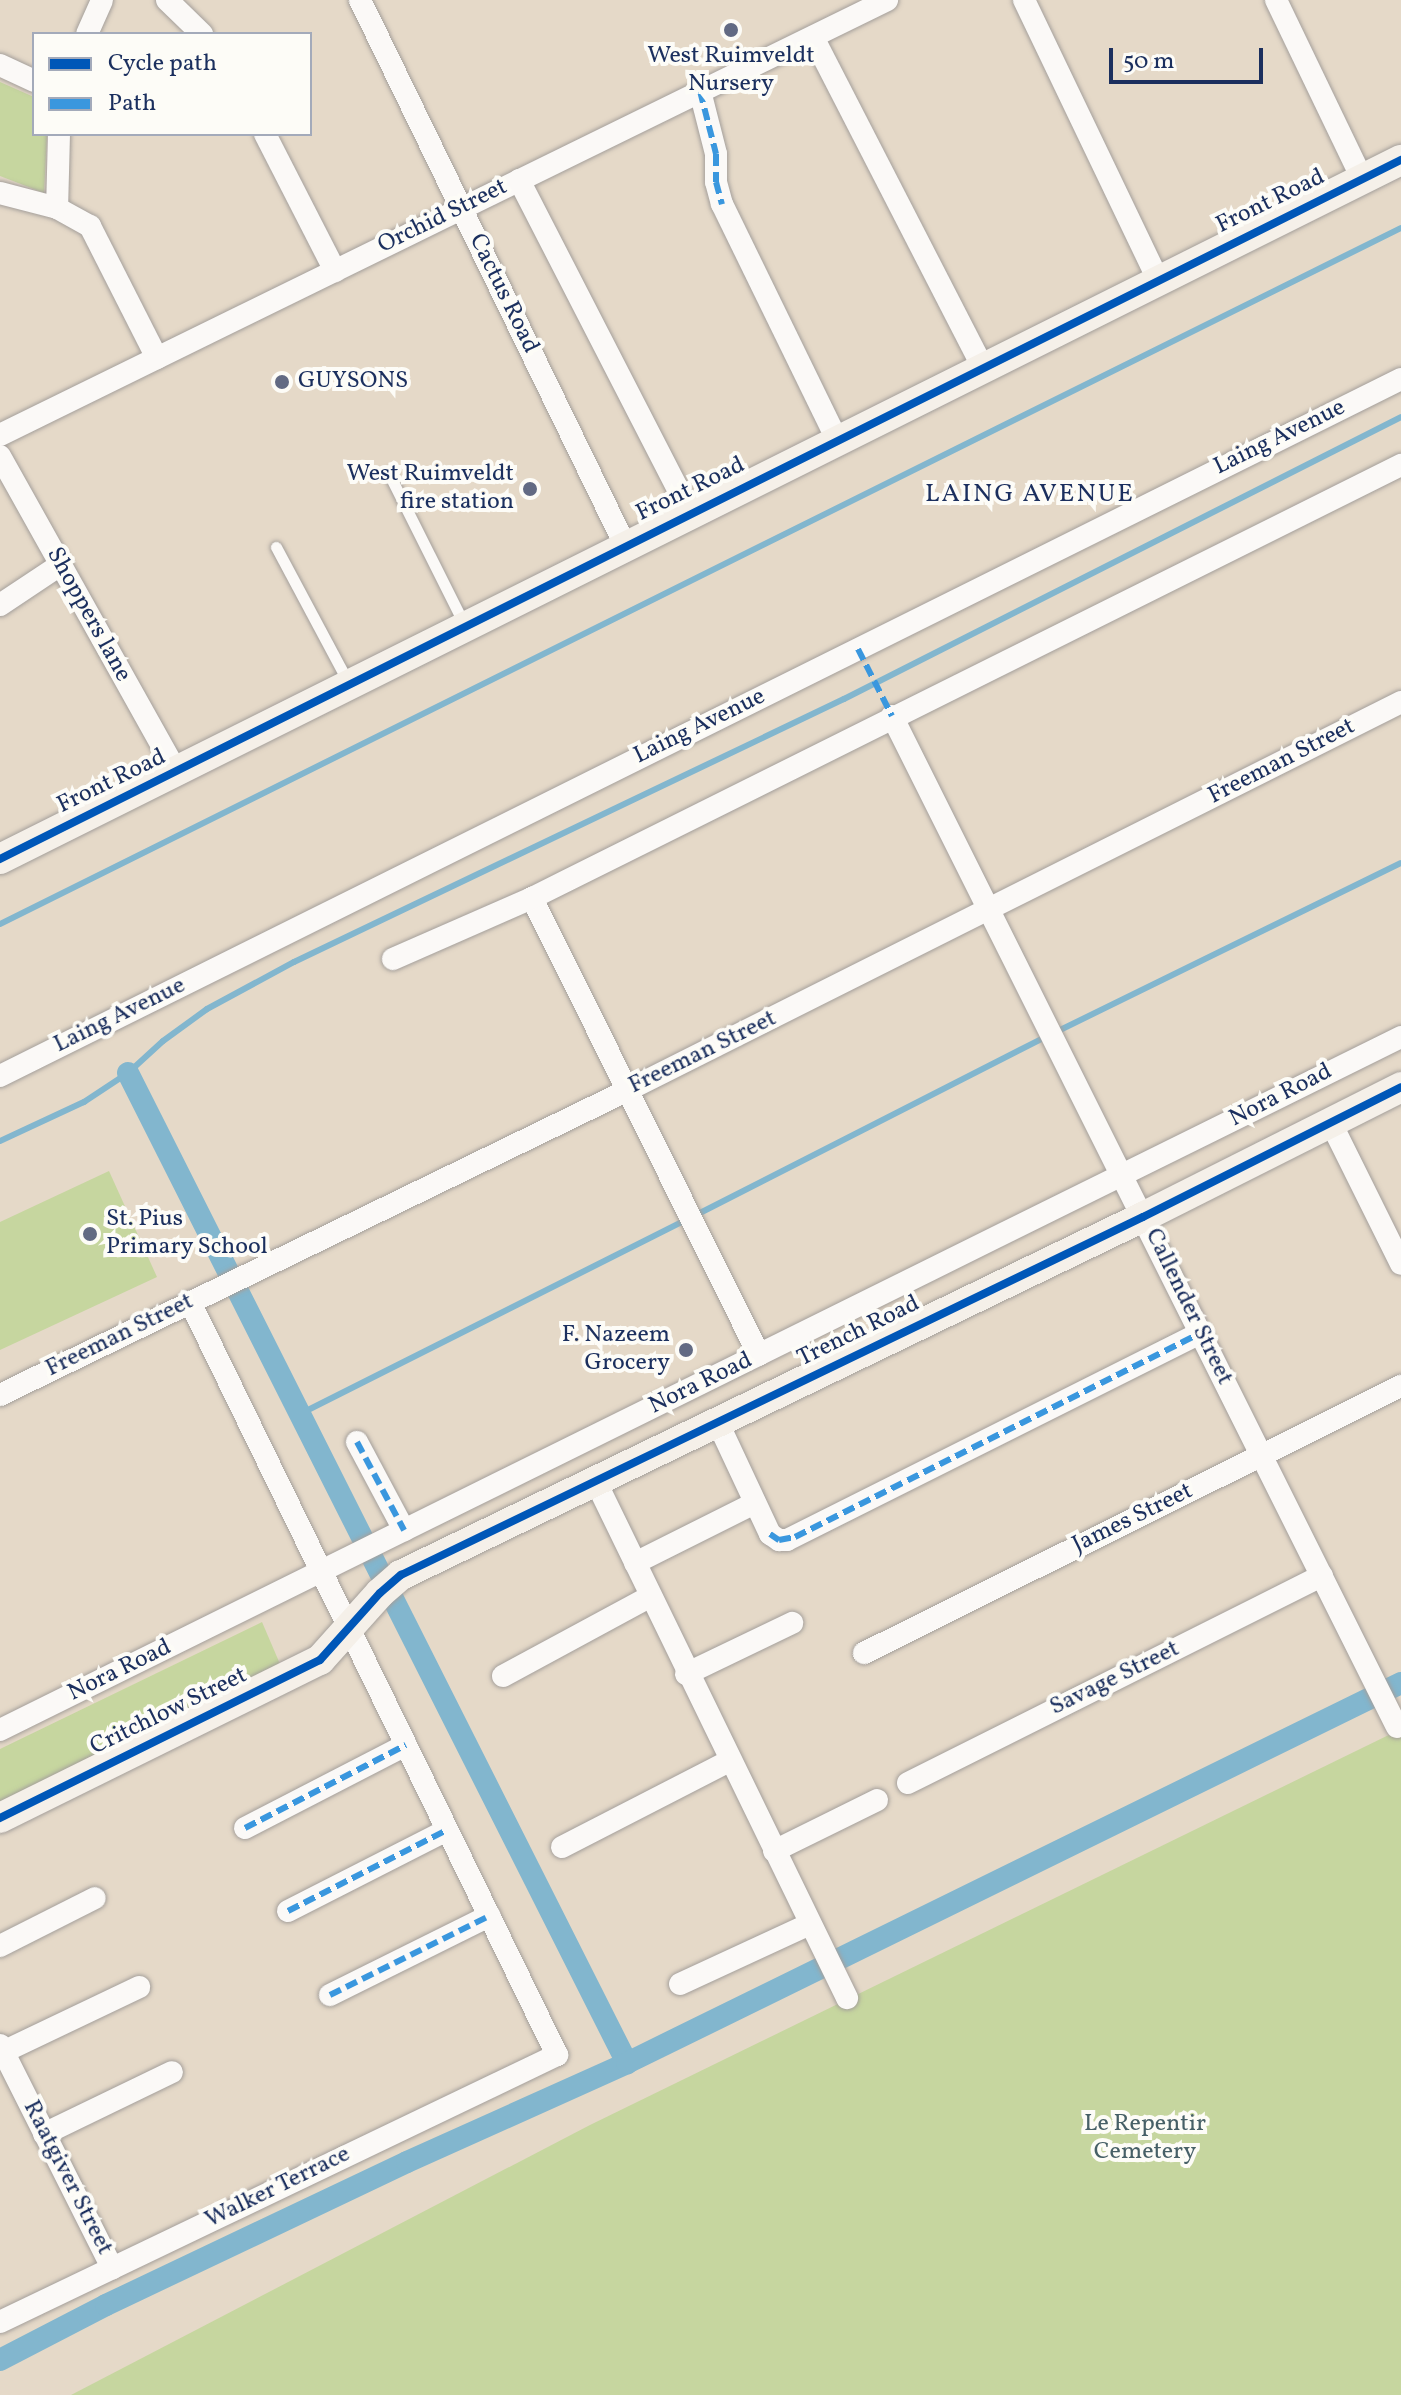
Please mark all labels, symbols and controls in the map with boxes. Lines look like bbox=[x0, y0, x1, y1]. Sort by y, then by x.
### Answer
marker: West Ruimveldt Nursery bbox=[722, 21, 740, 39]
legend bbox=[32, 32, 312, 136]
scale bar bbox=[1113, 32, 1267, 82]
place label: West Ruimveldt Nursery bbox=[647, 43, 815, 99]
text: 50 m bbox=[1123, 45, 1175, 79]
text: Cycle path bbox=[108, 47, 217, 81]
text: Path bbox=[108, 87, 156, 121]
street label: Front Road bbox=[1212, 163, 1330, 241]
street label: Orchid Street bbox=[374, 173, 512, 261]
street label: Cactus Road bbox=[462, 229, 544, 359]
place label: GUYSONS bbox=[298, 368, 408, 396]
marker: GUYSONS bbox=[273, 373, 291, 391]
street label: Laing Avenue bbox=[1210, 394, 1350, 482]
street label: Front Road bbox=[632, 451, 750, 529]
place label: West Ruimveldt fire station bbox=[347, 461, 514, 517]
district label: LAING AVENUE bbox=[925, 479, 1135, 511]
marker: West Ruimveldt fire station bbox=[521, 480, 539, 498]
street label: Shoppers lane bbox=[39, 543, 137, 687]
street label: Laing Avenue bbox=[630, 683, 770, 771]
street label: Freeman Street bbox=[1204, 713, 1360, 811]
street label: Front Road bbox=[53, 743, 171, 821]
street label: Laing Avenue bbox=[50, 972, 190, 1060]
street label: Freeman Street bbox=[624, 1005, 782, 1101]
street label: Nora Road bbox=[1225, 1058, 1337, 1134]
place label: St. Pius Primary School bbox=[106, 1206, 268, 1262]
street label: Callender Street bbox=[1138, 1224, 1238, 1390]
marker: St. Pius Primary School bbox=[81, 1225, 99, 1243]
street label: Freeman Street bbox=[41, 1288, 199, 1384]
street label: Trench Road bbox=[793, 1290, 925, 1374]
place label: F. Nazeem Grocery bbox=[562, 1322, 670, 1378]
marker: F. Nazeem Grocery bbox=[677, 1341, 695, 1359]
street label: Nora Road bbox=[645, 1347, 757, 1421]
street label: James Street bbox=[1068, 1477, 1198, 1561]
street label: Nora Road bbox=[64, 1634, 176, 1708]
street label: Savage Street bbox=[1046, 1635, 1184, 1723]
street label: Critchlow Street bbox=[86, 1661, 252, 1763]
street label: Raatgiver Street bbox=[16, 2096, 118, 2260]
park label: Le Repentir Cemetery bbox=[1084, 2111, 1206, 2167]
street label: Walker Terrace bbox=[201, 2140, 355, 2236]

